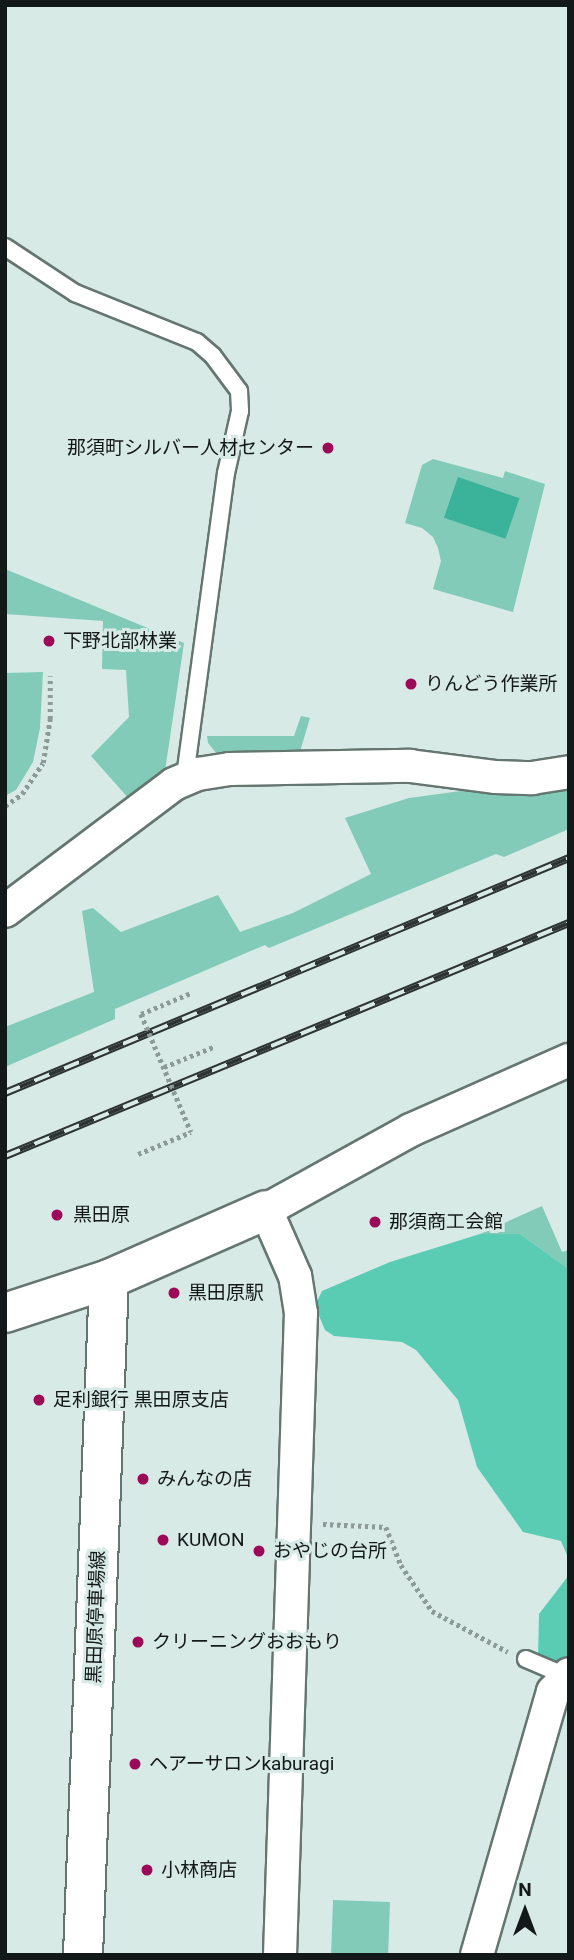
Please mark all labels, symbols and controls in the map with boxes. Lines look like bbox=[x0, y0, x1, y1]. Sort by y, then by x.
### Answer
place label: 那須町シルバー人材センター bbox=[67, 437, 314, 459]
marker: 那須町シルバー人材センター bbox=[320, 440, 336, 456]
place label: 下野北部林業 bbox=[63, 630, 177, 652]
marker: 下野北部林業 bbox=[41, 633, 57, 649]
place label: りんどう作業所 bbox=[425, 673, 558, 695]
marker: りんどう作業所 bbox=[403, 676, 419, 692]
place label: 黒田原 bbox=[73, 1204, 130, 1226]
marker: 黒田原 bbox=[47, 1205, 67, 1225]
place label: 那須商工会館 bbox=[389, 1211, 503, 1233]
marker: 那須商工会館 bbox=[367, 1214, 383, 1230]
place label: 黒田原駅 bbox=[188, 1282, 264, 1304]
marker: 黒田原駅 bbox=[166, 1285, 182, 1301]
place label: 足利銀行 黒田原支店 bbox=[53, 1389, 229, 1411]
marker: 足利銀行 黒田原支店 bbox=[31, 1392, 47, 1408]
place label: みんなの店 bbox=[157, 1468, 252, 1490]
marker: みんなの店 bbox=[135, 1471, 151, 1487]
place label: KUMON bbox=[177, 1529, 244, 1551]
marker: KUMON bbox=[155, 1532, 171, 1548]
place label: おやじの台所 bbox=[273, 1540, 387, 1562]
marker: おやじの台所 bbox=[251, 1543, 267, 1559]
street label: 黒田原停車場線 bbox=[82, 1550, 110, 1684]
place label: クリーニングおおもり bbox=[152, 1631, 342, 1653]
marker: クリーニングおおもり bbox=[130, 1634, 146, 1650]
place label: ヘアーサロンkaburagi bbox=[149, 1753, 335, 1775]
marker: ヘアーサロンkaburagi bbox=[127, 1756, 143, 1772]
place label: 小林商店 bbox=[161, 1859, 237, 1881]
marker: 小林商店 bbox=[139, 1862, 155, 1878]
north arrow bbox=[490, 1876, 560, 1946]
text: N bbox=[518, 1878, 532, 1901]

